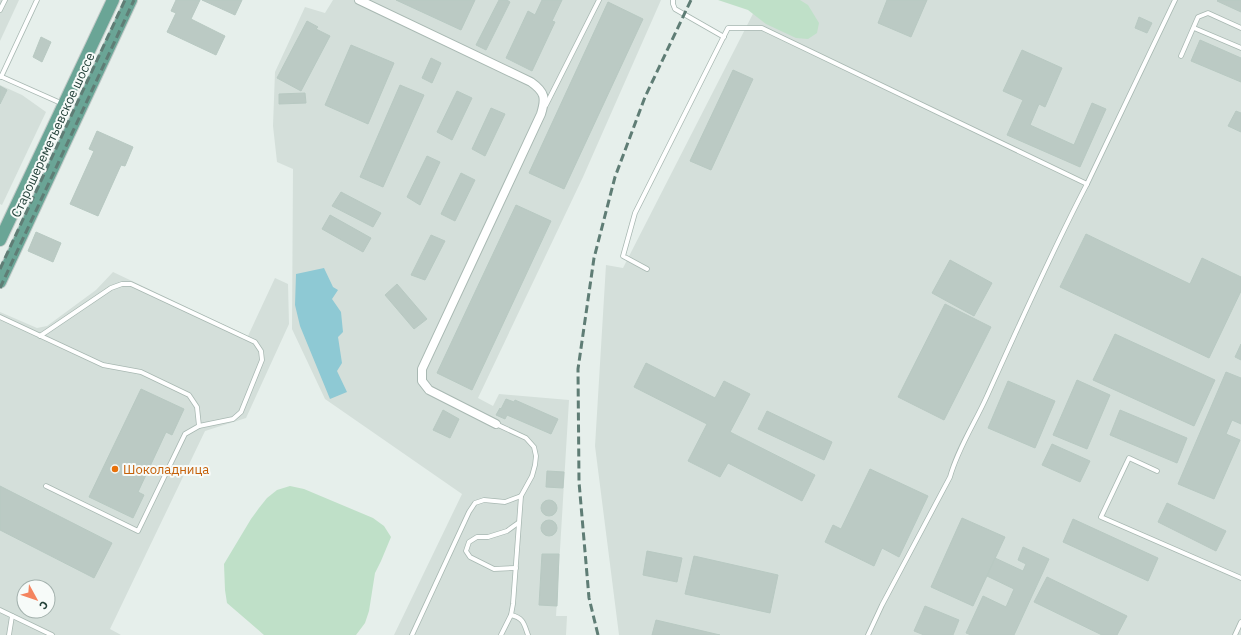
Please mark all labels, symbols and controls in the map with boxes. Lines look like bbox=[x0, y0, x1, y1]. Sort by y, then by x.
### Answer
street label: Старошереметьевское шоссе bbox=[7, 50, 99, 220]
place label: Шоколадница bbox=[123, 461, 209, 478]
marker: Шоколадница bbox=[110, 464, 120, 474]
north arrow bbox=[16, 579, 56, 619]
text: С bbox=[36, 598, 51, 613]

